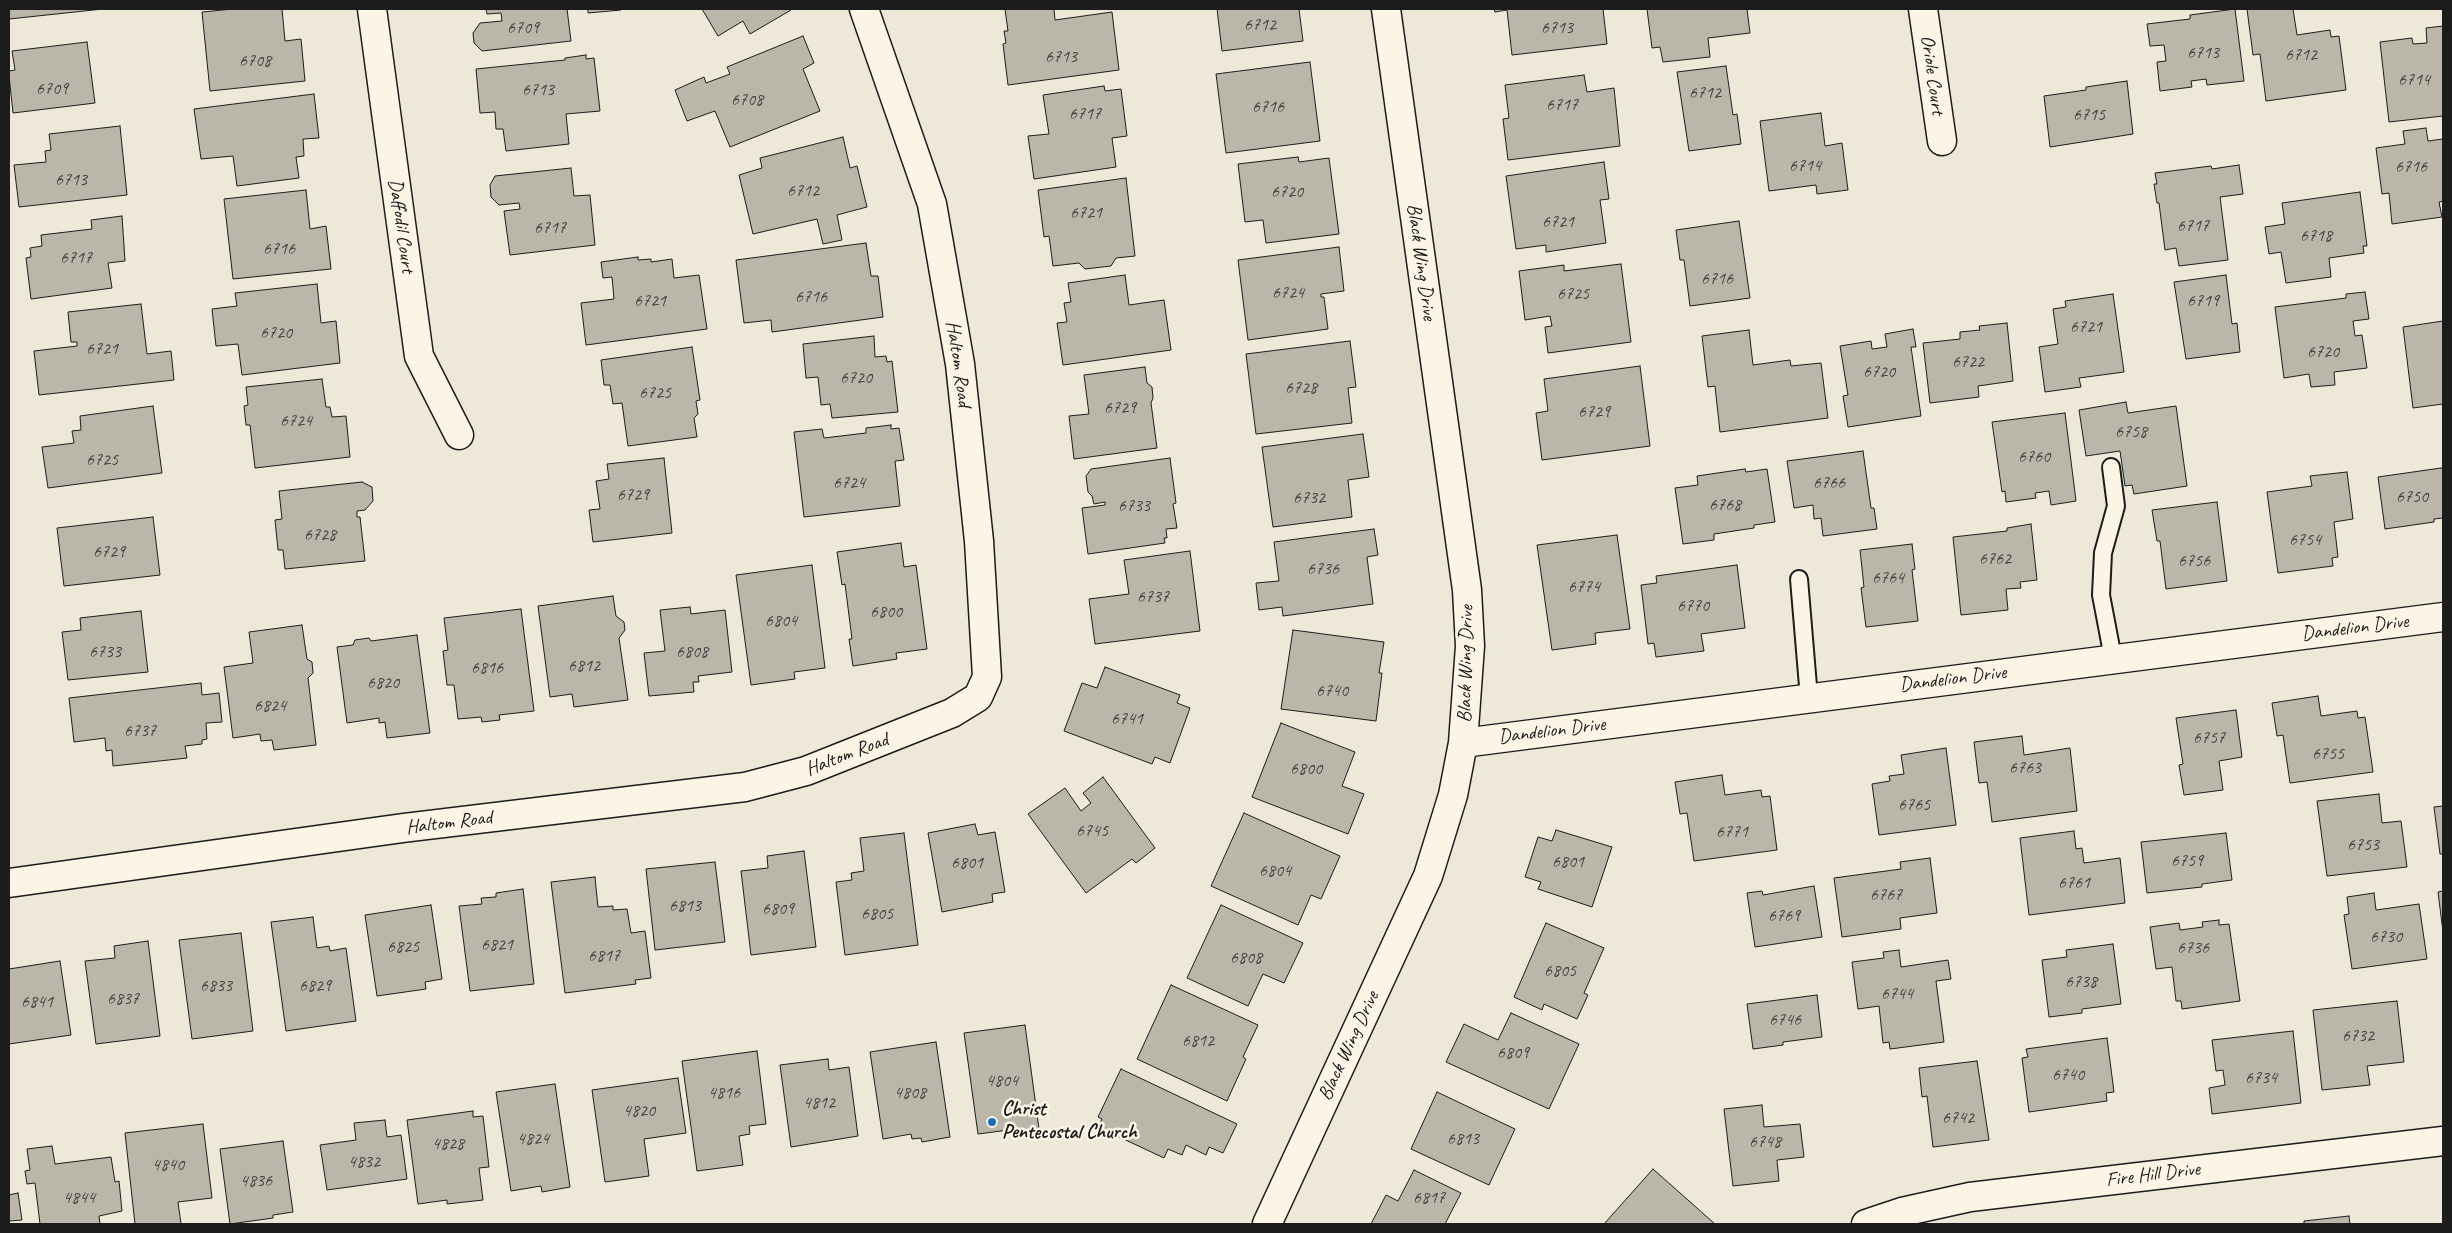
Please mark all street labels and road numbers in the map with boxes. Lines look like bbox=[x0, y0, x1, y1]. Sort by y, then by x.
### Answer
street label: Oriole Court bbox=[1915, 33, 1949, 117]
street label: Daffodil Court bbox=[383, 177, 419, 275]
street label: Black Wing Drive bbox=[1401, 202, 1441, 322]
street label: Haltom Road bbox=[940, 319, 976, 409]
street label: Black Wing Drive bbox=[1453, 605, 1479, 723]
street label: Dandelion Drive bbox=[2300, 610, 2410, 646]
street label: Dandelion Drive bbox=[1898, 661, 2008, 697]
street label: Dandelion Drive bbox=[1497, 713, 1607, 749]
street label: Haltom Road bbox=[802, 728, 892, 782]
street label: Haltom Road bbox=[405, 806, 493, 840]
street label: Black Wing Drive bbox=[1313, 988, 1385, 1104]
street label: Fire Hill Drive bbox=[2105, 1157, 2201, 1193]

